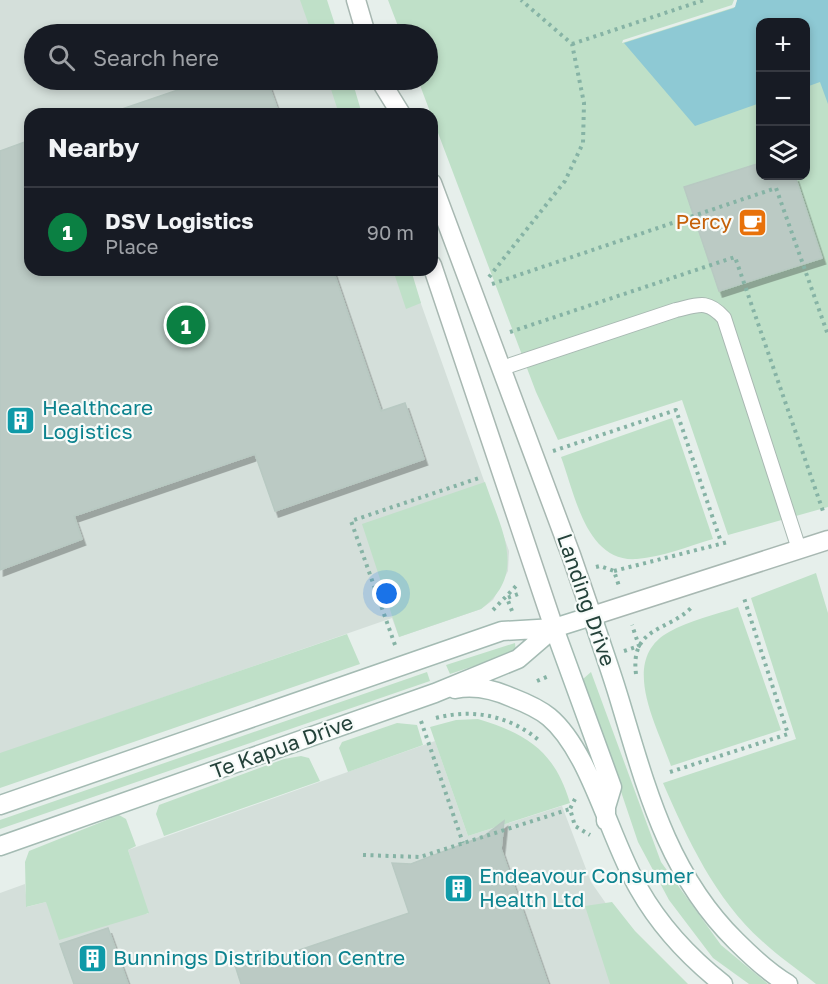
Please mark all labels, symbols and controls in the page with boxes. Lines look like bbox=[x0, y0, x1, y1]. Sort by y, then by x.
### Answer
map controls bbox=[756, 18, 810, 180]
button: + bbox=[756, 18, 810, 72]
search box bbox=[24, 24, 438, 90]
icon: search bbox=[45, 41, 78, 74]
text: Search here bbox=[93, 44, 219, 71]
button: − bbox=[756, 72, 810, 126]
button: layers bbox=[756, 126, 810, 180]
text: Nearby bbox=[48, 132, 139, 163]
cafe icon: Percy bbox=[737, 206, 769, 238]
text: DSV Logistics bbox=[105, 207, 253, 234]
place label: Percy bbox=[676, 208, 732, 234]
text: 1 bbox=[62, 220, 73, 244]
text: 90 m bbox=[367, 220, 414, 244]
text: Place bbox=[105, 234, 158, 258]
pin: 1 bbox=[166, 302, 206, 348]
place label: Healthcare Logistics bbox=[42, 394, 153, 444]
building icon: Healthcare Logistics bbox=[5, 404, 37, 436]
street label: Landing Drive bbox=[552, 530, 622, 669]
your location bbox=[372, 579, 401, 608]
street label: Te Kapua Drive bbox=[207, 708, 356, 784]
place label: Endeavour Consumer Health Ltd bbox=[479, 862, 694, 912]
building icon: Endeavour Consumer Health Ltd bbox=[442, 872, 474, 904]
building icon: Bunnings Distribution Centre bbox=[76, 942, 108, 974]
place label: Bunnings Distribution Centre bbox=[113, 944, 405, 970]

